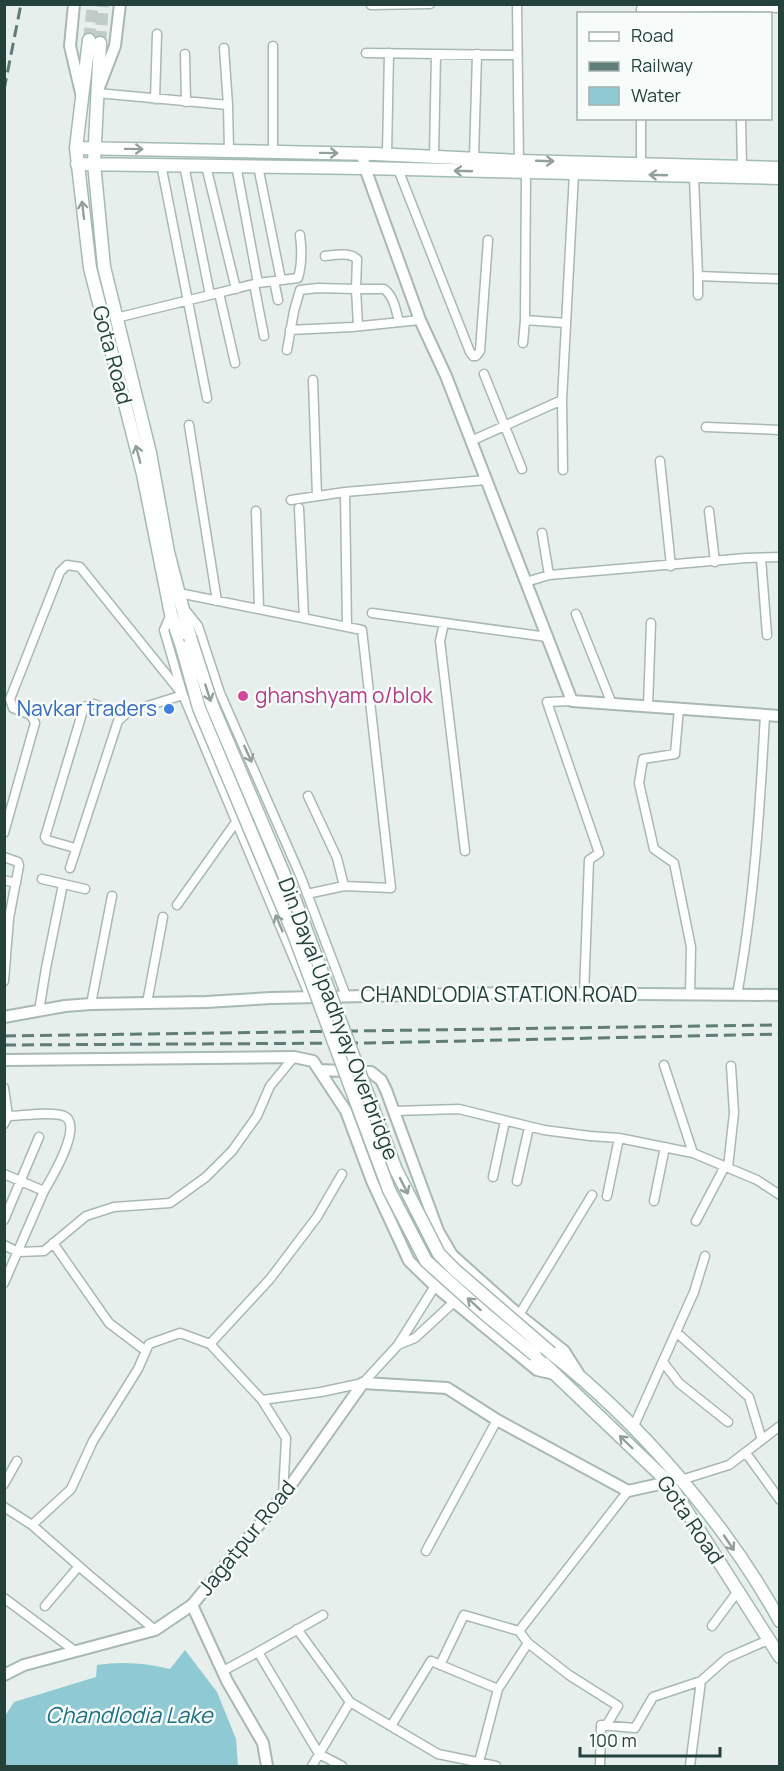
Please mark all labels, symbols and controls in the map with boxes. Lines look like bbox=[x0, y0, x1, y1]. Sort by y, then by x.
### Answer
legend bbox=[577, 12, 772, 120]
text: Road bbox=[631, 23, 674, 47]
text: Railway bbox=[631, 53, 693, 77]
text: Water bbox=[631, 83, 681, 107]
one-way arrow bbox=[124, 143, 144, 154]
one-way arrow bbox=[319, 147, 339, 158]
one-way arrow bbox=[535, 156, 555, 167]
one-way arrow bbox=[454, 165, 474, 176]
one-way arrow bbox=[649, 170, 669, 181]
one-way arrow bbox=[77, 201, 88, 221]
street label: Gota Road bbox=[86, 302, 140, 407]
one-way arrow bbox=[132, 444, 143, 463]
place label: ghanshyam o/blok bbox=[255, 681, 433, 709]
one-way arrow bbox=[203, 683, 214, 702]
marker: ghanshyam o/blok bbox=[236, 689, 250, 703]
place label: Navkar traders bbox=[17, 694, 157, 722]
marker: Navkar traders bbox=[162, 702, 176, 716]
one-way arrow bbox=[242, 745, 254, 763]
street label: Din Dayal Upadhyay Overbridge bbox=[272, 873, 406, 1164]
one-way arrow bbox=[273, 915, 285, 933]
street label: CHANDLODIA STATION ROAD bbox=[361, 980, 637, 1008]
one-way arrow bbox=[398, 1177, 410, 1194]
one-way arrow bbox=[467, 1297, 482, 1311]
one-way arrow bbox=[619, 1434, 634, 1449]
street label: Gota Road bbox=[651, 1470, 731, 1569]
street label: Jagatpur Road bbox=[191, 1474, 301, 1601]
one-way arrow bbox=[723, 1534, 735, 1551]
water label: Chandlodia Lake bbox=[45, 1700, 214, 1730]
scale bar bbox=[580, 1720, 720, 1758]
text: 100 m bbox=[589, 1728, 637, 1752]

